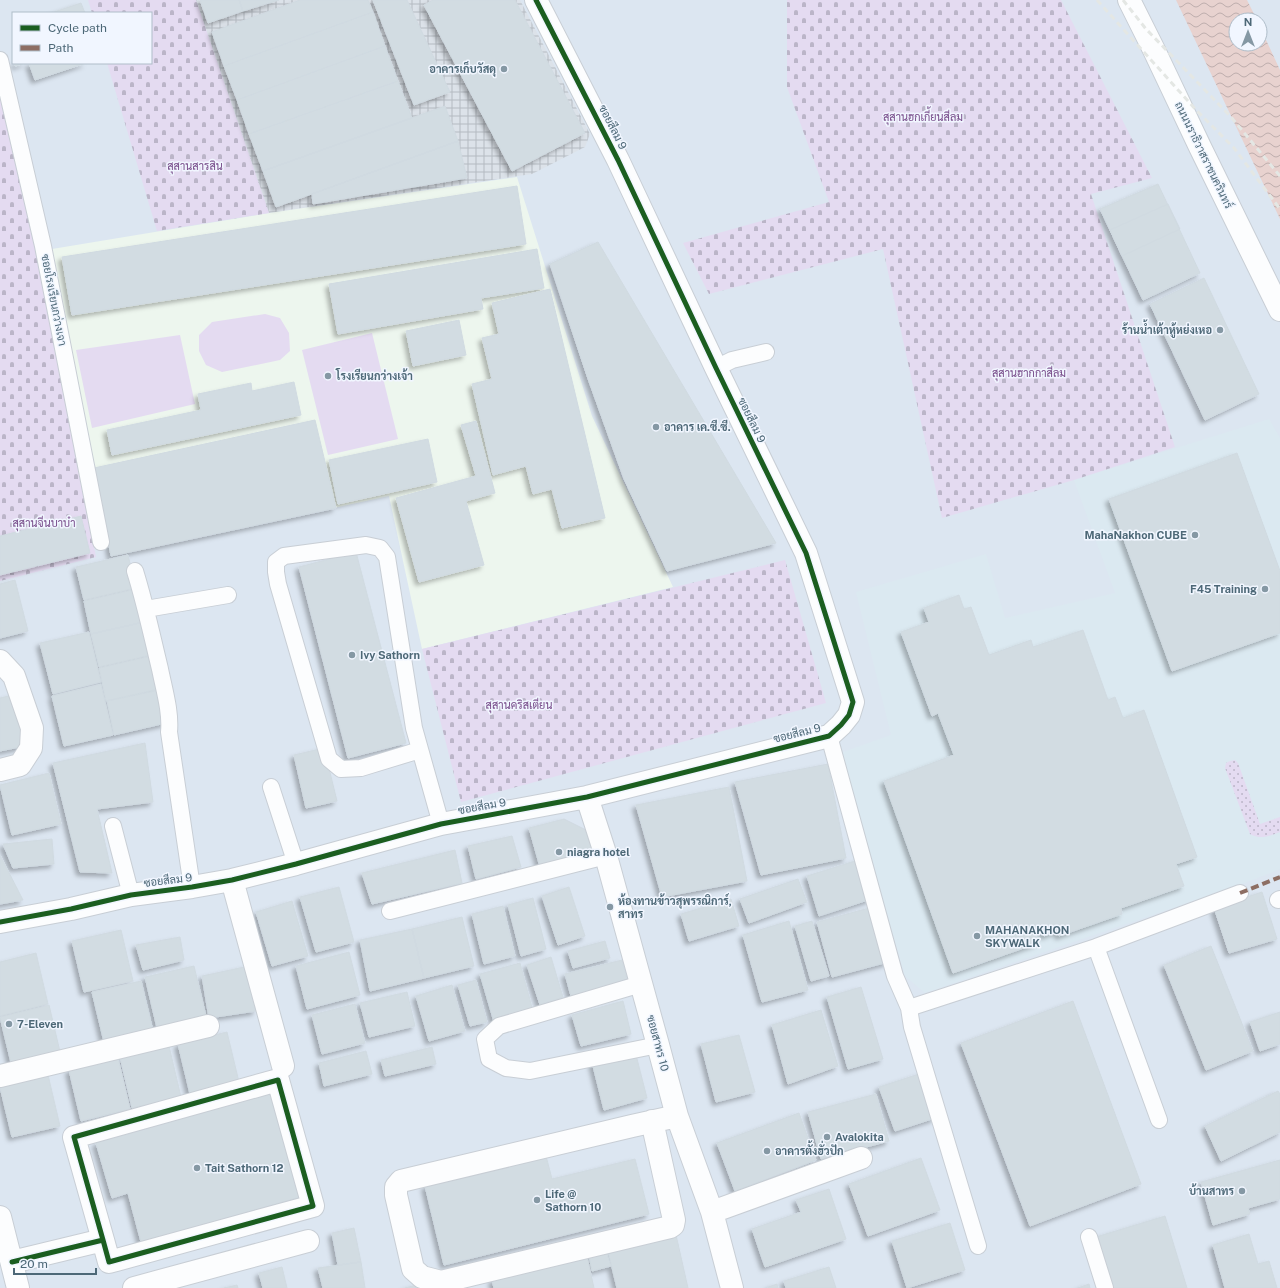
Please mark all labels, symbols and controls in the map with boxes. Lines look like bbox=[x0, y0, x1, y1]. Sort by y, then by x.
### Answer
legend bbox=[12, 12, 152, 64]
north arrow bbox=[1228, 12, 1268, 52]
text: N bbox=[1244, 16, 1252, 28]
text: Cycle path bbox=[48, 21, 107, 35]
text: Path bbox=[48, 41, 74, 55]
place label: อาคารเก็บวัสดุ bbox=[429, 61, 496, 77]
marker: อาคารเก็บวัสดุ bbox=[499, 64, 509, 74]
street label: ถนนนราธิวาสราชนครินทร์ bbox=[1173, 99, 1237, 210]
street label: ซอยสีลม 9 bbox=[597, 102, 631, 151]
park label: สุสานฮกเกี้ยนสีลม bbox=[883, 106, 963, 126]
park label: สุสานสารสิน bbox=[167, 160, 223, 175]
street label: ซอยโรงเรียนกว่างเจา bbox=[39, 253, 71, 347]
place label: ร้านน้ำเต้าหู้หย่งเหอ bbox=[1122, 319, 1212, 338]
marker: ร้านน้ำเต้าหู้หย่งเหอ bbox=[1215, 325, 1225, 335]
park label: สุสานฮากกาสีลม bbox=[992, 365, 1066, 382]
place label: โรงเรียนกว่างเจ้า bbox=[335, 368, 413, 382]
marker: โรงเรียนกว่างเจ้า bbox=[323, 371, 333, 381]
street label: ซอยสีลม 9 bbox=[736, 395, 770, 445]
place label: อาคาร เค.ซี.ซี. bbox=[664, 419, 731, 433]
marker: อาคาร เค.ซี.ซี. bbox=[651, 422, 661, 432]
park label: สุสานจีนบาบ๋า bbox=[12, 515, 76, 532]
place label: MahaNakhon CUBE bbox=[1084, 529, 1187, 541]
marker: MahaNakhon CUBE bbox=[1190, 530, 1200, 540]
place label: F45 Training bbox=[1190, 583, 1257, 595]
marker: F45 Training bbox=[1260, 584, 1270, 594]
place label: Ivy Sathorn bbox=[360, 649, 420, 661]
marker: Ivy Sathorn bbox=[347, 650, 357, 660]
park label: สุสานคริสเตียน bbox=[486, 697, 552, 714]
street label: ซอยสีลม 9 bbox=[771, 719, 822, 745]
street label: ซอยสีลม 9 bbox=[457, 794, 507, 816]
place label: niagra hotel bbox=[567, 846, 630, 858]
marker: niagra hotel bbox=[554, 847, 564, 857]
street label: ซอยสีลม 9 bbox=[143, 869, 193, 889]
place label: ห้องทานข้าวสุพรรณิการ์, สาทร bbox=[618, 893, 732, 920]
marker: ห้องทานข้าวสุพรรณิการ์, สาทร bbox=[605, 902, 615, 912]
place label: MAHANAKHON SKYWALK bbox=[985, 924, 1069, 949]
marker: MAHANAKHON SKYWALK bbox=[972, 931, 982, 941]
street label: ซอยสาทร 10 bbox=[645, 1014, 671, 1073]
place label: 7-Eleven bbox=[17, 1018, 63, 1030]
marker: 7-Eleven bbox=[4, 1019, 14, 1029]
place label: Avalokita bbox=[835, 1131, 884, 1143]
marker: Avalokita bbox=[822, 1132, 832, 1142]
place label: อาคารตั้งฮั่วปัก bbox=[775, 1140, 844, 1157]
marker: อาคารตั้งฮั่วปัก bbox=[762, 1146, 772, 1156]
place label: Tait Sathorn 12 bbox=[205, 1162, 284, 1174]
marker: Tait Sathorn 12 bbox=[192, 1163, 202, 1173]
place label: บ้านสาทร bbox=[1189, 1183, 1235, 1197]
marker: บ้านสาทร bbox=[1237, 1186, 1247, 1196]
place label: Life @ Sathorn 10 bbox=[545, 1188, 601, 1213]
marker: Life @ Sathorn 10 bbox=[532, 1195, 542, 1205]
scale bar bbox=[14, 1250, 96, 1276]
text: 20 m bbox=[20, 1257, 48, 1271]

